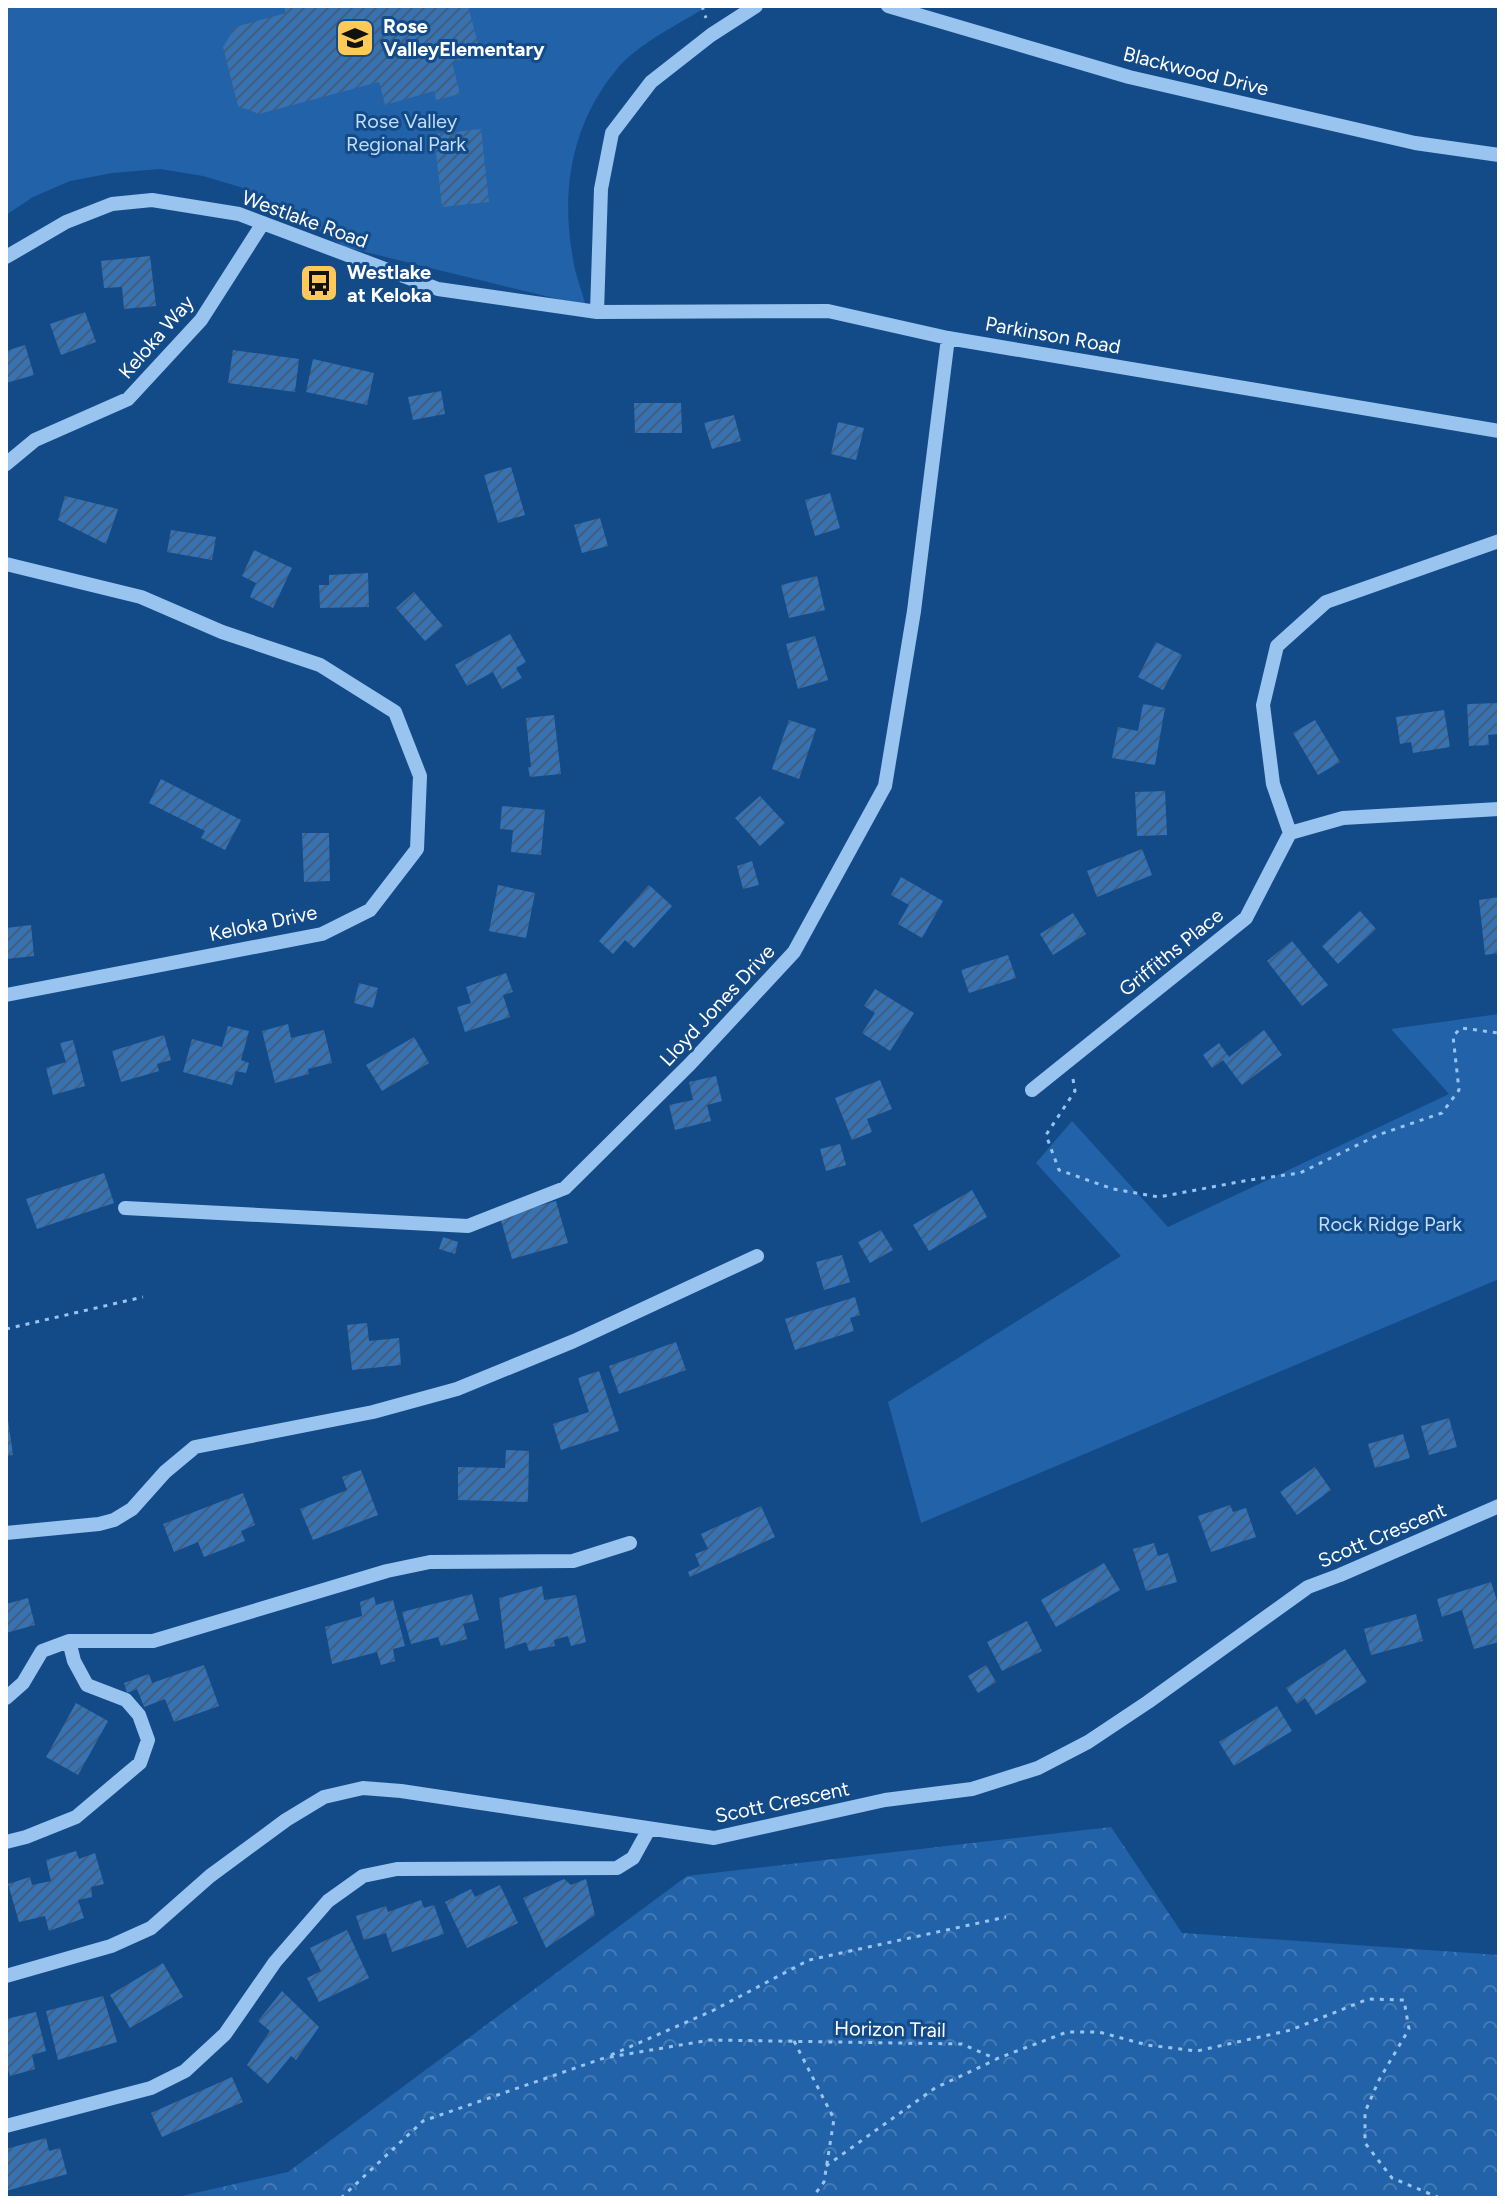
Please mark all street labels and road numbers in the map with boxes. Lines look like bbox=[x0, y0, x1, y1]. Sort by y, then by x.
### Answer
street label: Blackwood Drive bbox=[1121, 41, 1271, 101]
street label: Westlake Road bbox=[239, 185, 371, 253]
street label: Keloka Way bbox=[113, 290, 199, 384]
street label: Parkinson Road bbox=[984, 311, 1122, 359]
street label: Keloka Drive bbox=[207, 900, 319, 946]
street label: Griffiths Place bbox=[1114, 903, 1228, 1001]
street label: Lloyd Jones Drive bbox=[654, 939, 780, 1071]
street label: Scott Crescent bbox=[1314, 1497, 1450, 1573]
street label: Scott Crescent bbox=[713, 1776, 851, 1828]
street label: Horizon Trail bbox=[834, 2016, 946, 2042]

